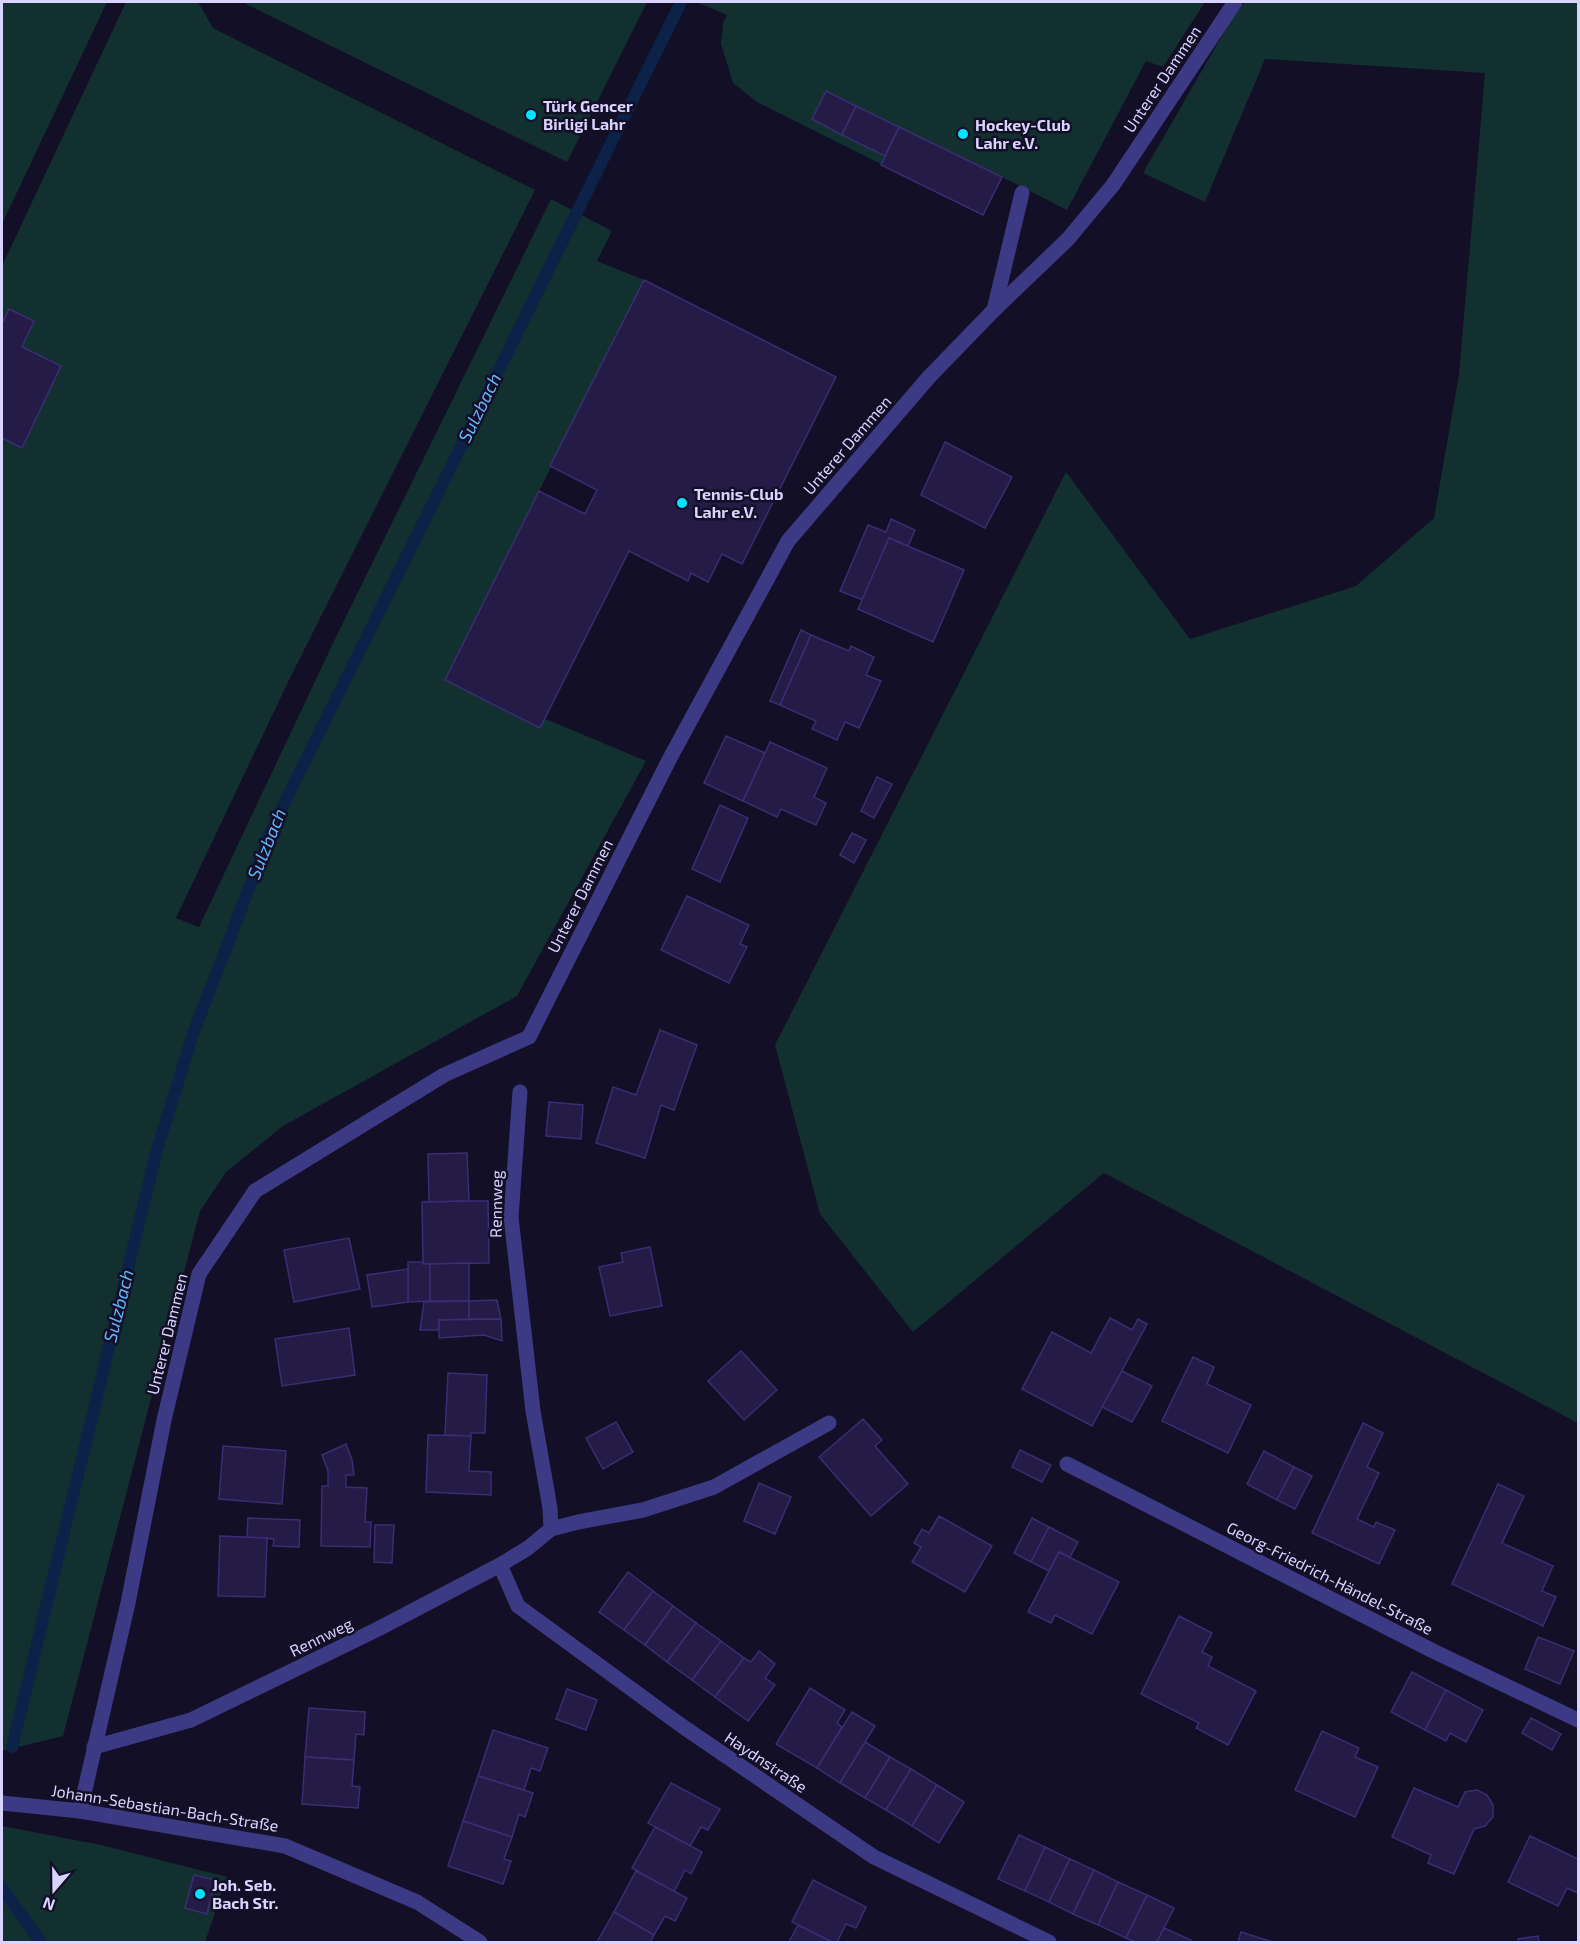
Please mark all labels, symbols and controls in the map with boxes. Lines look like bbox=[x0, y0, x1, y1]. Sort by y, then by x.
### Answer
street label: Unterer Dammen bbox=[1119, 22, 1204, 136]
place label: Türk Gencer Birligi Lahr bbox=[543, 96, 633, 133]
marker: Türk Gencer Birligi Lahr bbox=[524, 108, 538, 122]
place label: Hockey-Club Lahr e.V. bbox=[975, 115, 1071, 152]
marker: Hockey-Club Lahr e.V. bbox=[956, 127, 970, 141]
water label: Sulzbach bbox=[453, 369, 505, 446]
street label: Unterer Dammen bbox=[799, 391, 895, 498]
place label: Tennis-Club Lahr e.V. bbox=[694, 484, 783, 521]
marker: Tennis-Club Lahr e.V. bbox=[675, 496, 689, 510]
water label: Sulzbach bbox=[242, 805, 290, 882]
street label: Unterer Dammen bbox=[543, 836, 616, 956]
street label: Rennweg bbox=[485, 1170, 506, 1238]
water label: Sulzbach bbox=[98, 1267, 138, 1345]
street label: Unterer Dammen bbox=[142, 1271, 191, 1397]
street label: Georg-Friedrich-Händel-Straße bbox=[1224, 1517, 1437, 1638]
street label: Rennweg bbox=[286, 1613, 355, 1660]
street label: Haydnstraße bbox=[722, 1727, 811, 1796]
street label: Johann-Sebastian-Bach-Straße bbox=[50, 1780, 280, 1835]
north arrow bbox=[24, 1860, 84, 1920]
place label: Joh. Seb. Bach Str. bbox=[212, 1875, 278, 1912]
marker: Joh. Seb. Bach Str. bbox=[193, 1887, 207, 1901]
text: N bbox=[40, 1894, 57, 1915]

